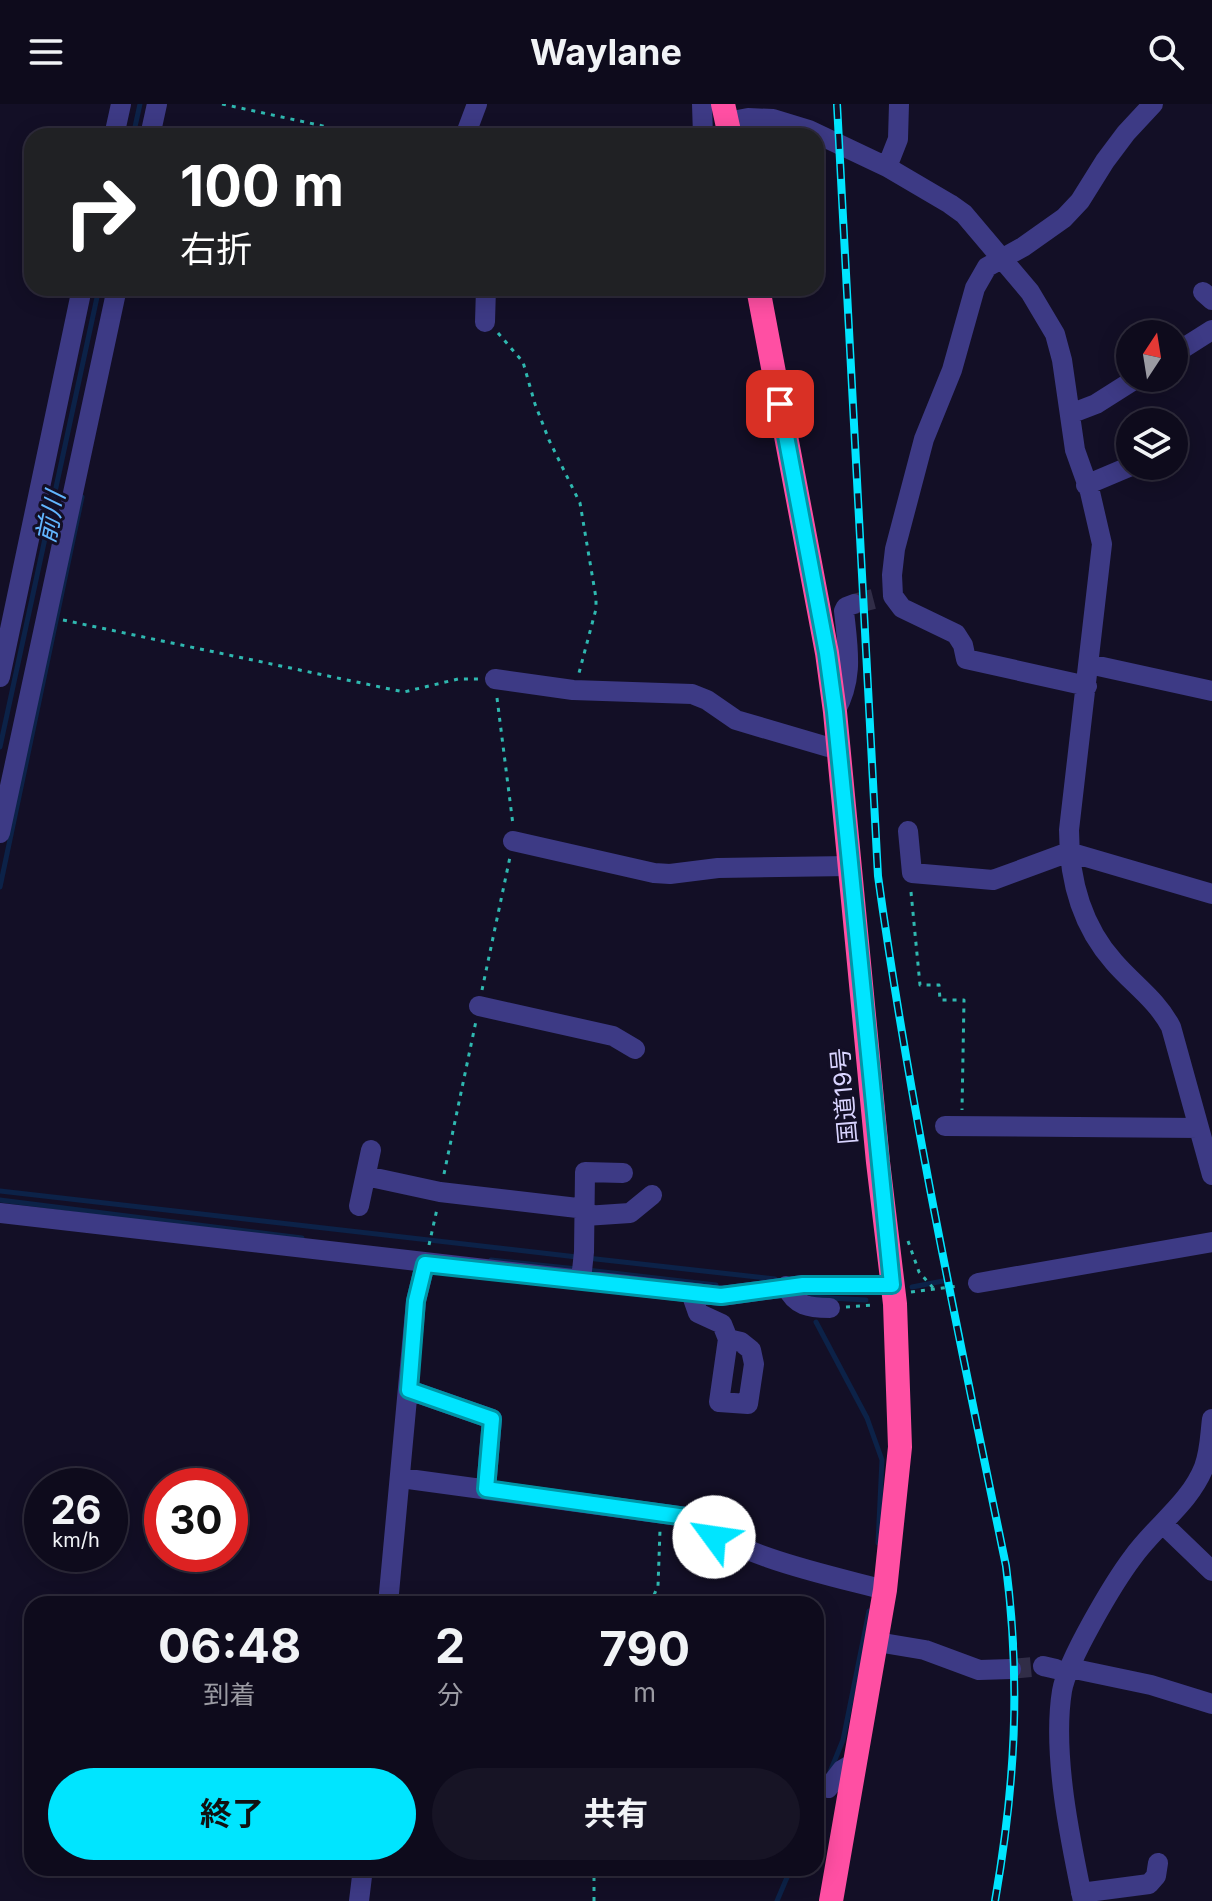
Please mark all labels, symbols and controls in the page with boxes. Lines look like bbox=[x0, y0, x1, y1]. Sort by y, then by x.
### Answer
icon: menu bbox=[24, 30, 68, 74]
text: Waylane bbox=[530, 30, 682, 74]
icon: search bbox=[1144, 30, 1188, 74]
text: 100 m bbox=[180, 152, 344, 220]
icon: right bbox=[48, 160, 152, 264]
text: 右折 bbox=[180, 227, 252, 271]
north arrow bbox=[1116, 320, 1188, 392]
map controls bbox=[1116, 320, 1188, 480]
pin bbox=[746, 370, 814, 438]
icon: arrive bbox=[758, 382, 802, 426]
button: layers bbox=[1116, 408, 1188, 480]
water label: 前川 bbox=[29, 485, 71, 546]
street label: 国道19号 bbox=[825, 1047, 863, 1145]
speed limit sign: 30 bbox=[144, 1468, 248, 1572]
text: 26 bbox=[50, 1485, 102, 1534]
position arrow bbox=[672, 1495, 756, 1579]
text: km/h bbox=[52, 1528, 100, 1552]
text: 06:48 bbox=[158, 1616, 301, 1675]
text: 2 bbox=[435, 1616, 465, 1675]
text: 790 bbox=[599, 1619, 690, 1678]
text: m bbox=[633, 1677, 656, 1708]
text: 到着 bbox=[204, 1679, 256, 1710]
text: 分 bbox=[437, 1679, 463, 1710]
button: 終了 bbox=[48, 1768, 416, 1860]
button: 共有 bbox=[432, 1768, 800, 1860]

